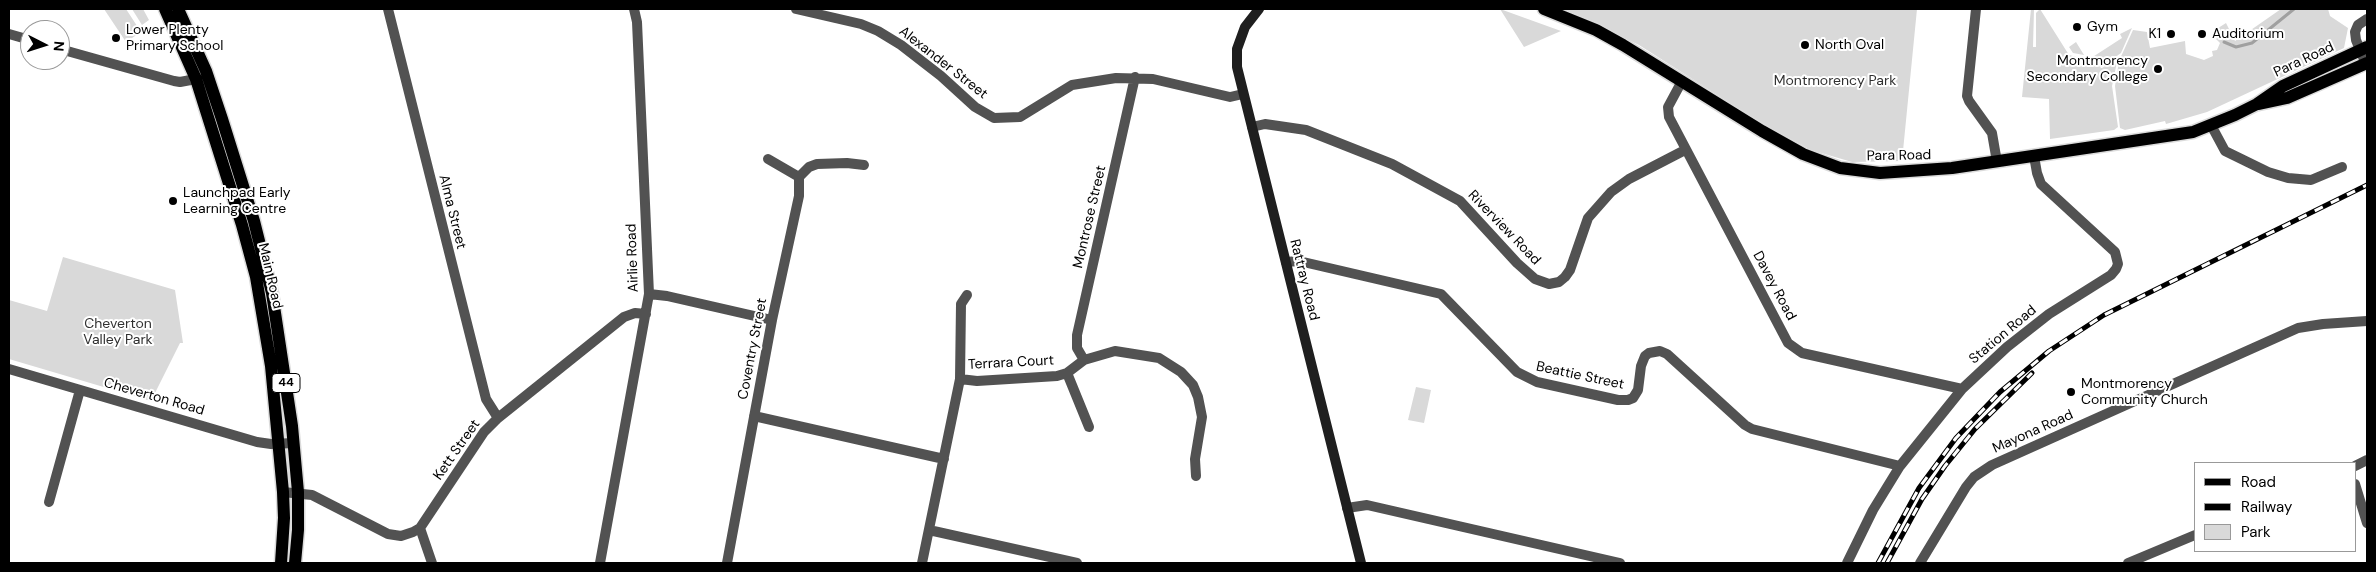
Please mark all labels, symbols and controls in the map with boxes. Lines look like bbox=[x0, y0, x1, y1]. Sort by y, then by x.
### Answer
place label: Gym bbox=[2087, 19, 2118, 35]
north arrow bbox=[20, 20, 70, 70]
marker: Gym bbox=[2071, 21, 2083, 33]
place label: Lower Plenty Primary School bbox=[126, 22, 223, 54]
street label: Alexander Street bbox=[895, 23, 991, 103]
place label: K1 bbox=[2148, 26, 2161, 42]
place label: Auditorium bbox=[2212, 26, 2284, 42]
marker: K1 bbox=[2165, 28, 2177, 40]
marker: Auditorium bbox=[2196, 28, 2208, 40]
marker: Lower Plenty Primary School bbox=[110, 32, 122, 44]
place label: North Oval bbox=[1815, 37, 1884, 53]
marker: North Oval bbox=[1799, 39, 1811, 51]
street label: Para Road bbox=[2271, 39, 2337, 81]
text: N bbox=[50, 40, 68, 52]
place label: Montmorency Secondary College bbox=[2027, 53, 2148, 85]
marker: Montmorency Secondary College bbox=[2152, 63, 2164, 75]
park label: Montmorency Park bbox=[1774, 73, 1896, 89]
street label: Para Road bbox=[1867, 147, 1931, 165]
street label: Montrose Street bbox=[1070, 164, 1110, 270]
street label: Alma Street bbox=[435, 173, 469, 251]
place label: Launchpad Early Learning Centre bbox=[183, 185, 291, 218]
street label: Riverview Road bbox=[1464, 187, 1544, 269]
marker: Launchpad Early Learning Centre bbox=[167, 195, 179, 207]
street label: Airlie Road bbox=[623, 223, 643, 293]
street label: Rattray Road bbox=[1286, 238, 1322, 322]
street label: Main Road bbox=[254, 241, 286, 311]
street label: Davey Road bbox=[1749, 249, 1799, 323]
street label: Coventry Street bbox=[735, 297, 771, 401]
street label: Station Road bbox=[1966, 302, 2040, 368]
park label: Cheverton Valley Park bbox=[83, 316, 153, 348]
street label: Terrara Court bbox=[968, 352, 1054, 374]
street label: Beattie Street bbox=[1534, 358, 1626, 394]
road number: 44 bbox=[272, 373, 300, 392]
street label: Cheverton Road bbox=[102, 375, 206, 419]
place label: Montmorency Community Church bbox=[2081, 376, 2208, 408]
marker: Montmorency Community Church bbox=[2065, 386, 2077, 398]
street label: Mayona Road bbox=[1990, 407, 2076, 457]
street label: Kett Street bbox=[430, 417, 484, 483]
legend bbox=[2194, 462, 2356, 552]
text: Road bbox=[2241, 472, 2276, 492]
text: Railway bbox=[2241, 497, 2292, 517]
text: Park bbox=[2241, 522, 2271, 542]

